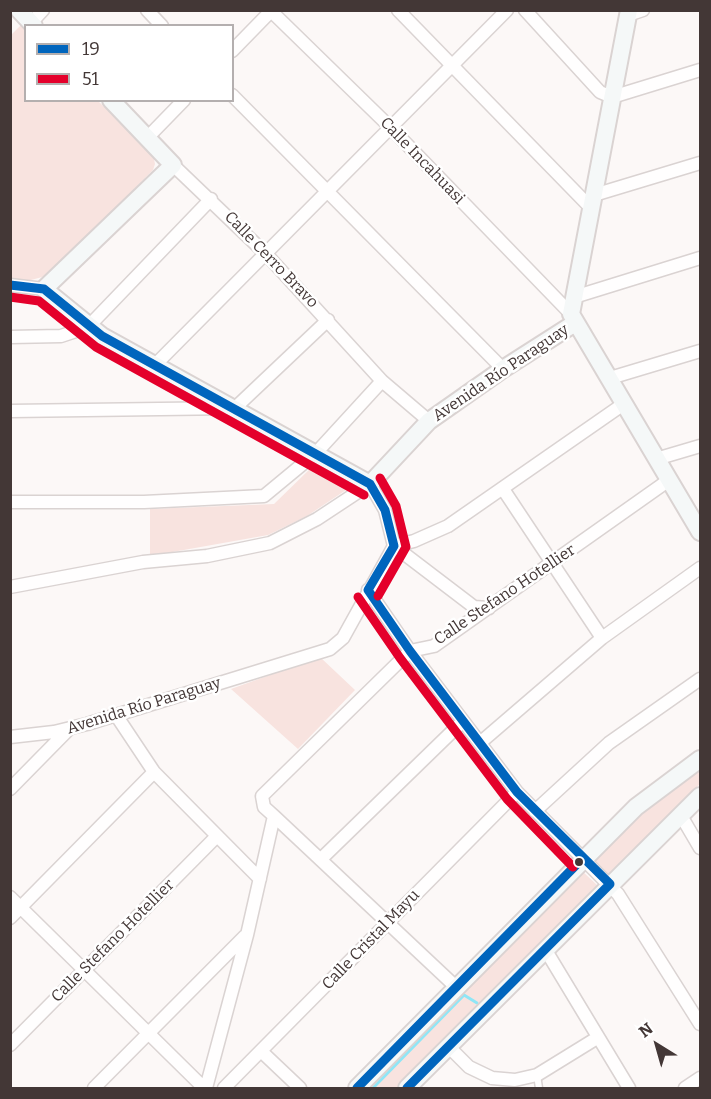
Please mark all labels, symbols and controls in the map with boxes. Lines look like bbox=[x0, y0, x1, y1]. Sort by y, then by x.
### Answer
legend bbox=[24, 24, 234, 102]
text: 19 bbox=[82, 38, 100, 60]
text: 51 bbox=[82, 68, 99, 90]
street label: Calle Incahuasi bbox=[376, 114, 468, 208]
street label: Calle Cerro Bravo bbox=[220, 208, 322, 312]
street label: Avenida Río Paraguay bbox=[429, 320, 573, 426]
street label: Calle Stefano Hotellier bbox=[431, 541, 579, 649]
street label: Avenida Río Paraguay bbox=[65, 673, 223, 739]
unlabelled marker bbox=[573, 856, 585, 868]
street label: Calle Stefano Hotellier bbox=[47, 875, 179, 1007]
street label: Calle Cristal Mayu bbox=[318, 886, 424, 994]
north arrow bbox=[627, 1015, 687, 1075]
text: N bbox=[635, 1019, 657, 1042]

